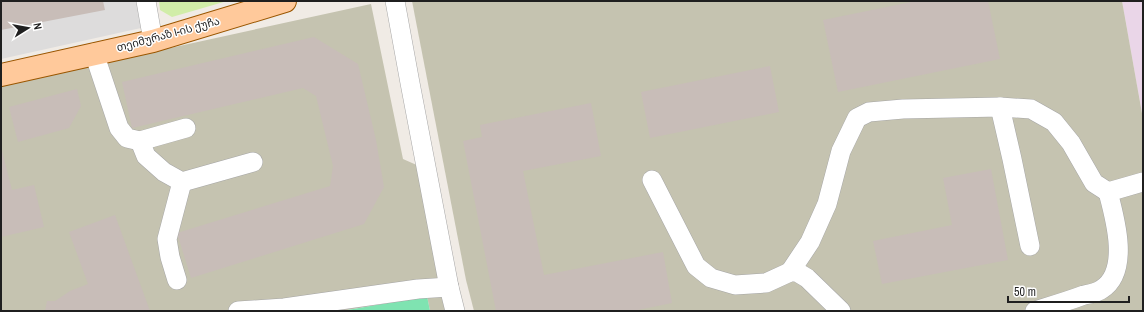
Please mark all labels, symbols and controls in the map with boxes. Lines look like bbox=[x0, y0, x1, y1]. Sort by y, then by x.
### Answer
north arrow bbox=[8, 8, 48, 48]
street label: თეიმურაზ I-ის ქუჩა bbox=[115, 13, 221, 55]
text: N bbox=[30, 22, 45, 31]
scale bar bbox=[1008, 278, 1129, 304]
text: 50 m bbox=[1014, 284, 1036, 300]

